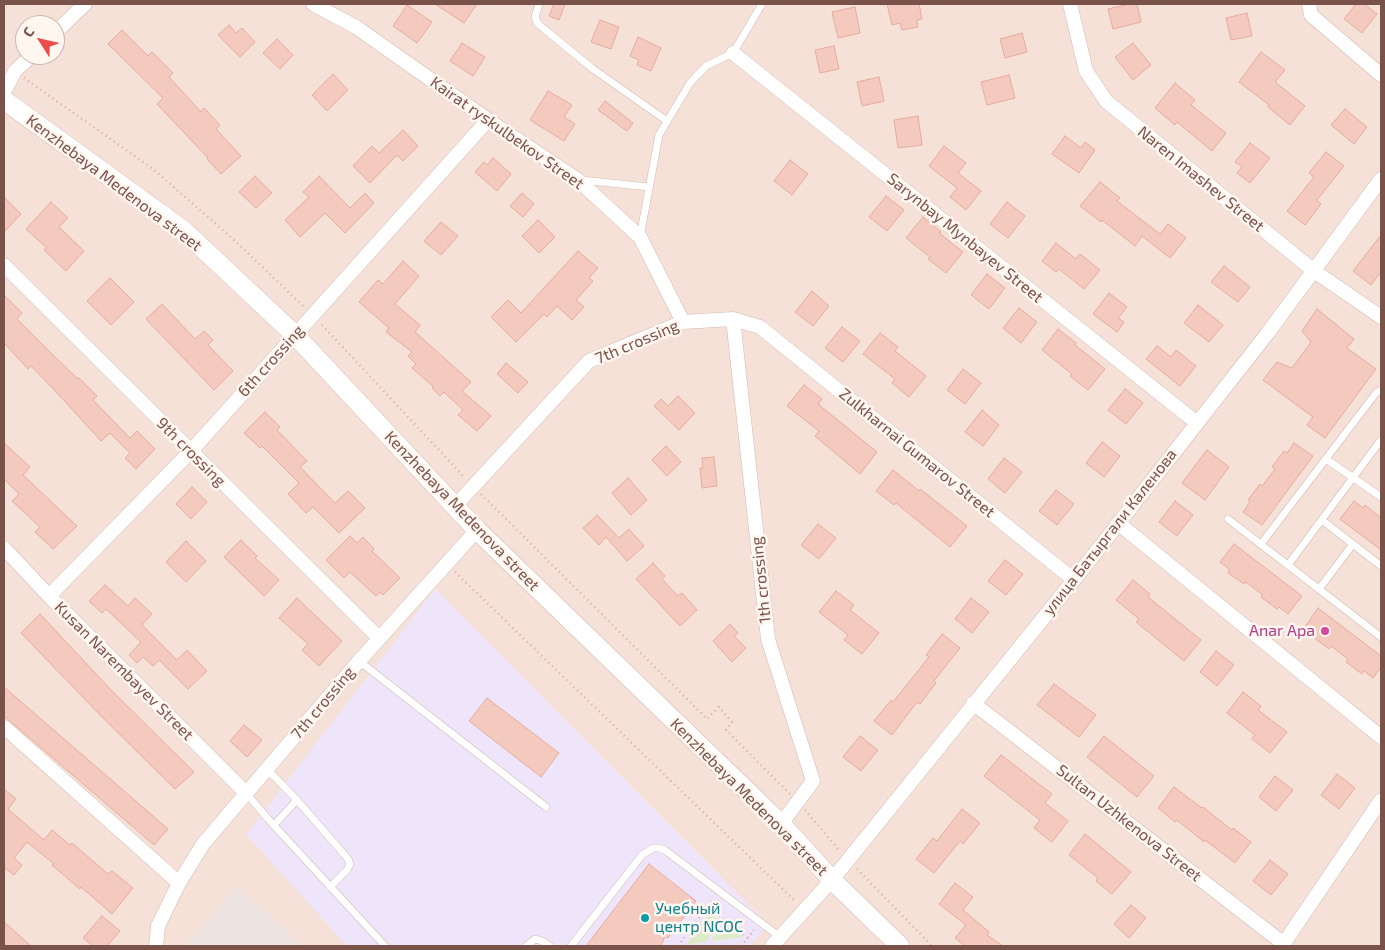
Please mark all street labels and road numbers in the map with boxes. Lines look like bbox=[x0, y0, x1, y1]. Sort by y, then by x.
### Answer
street label: Kairat ryskulbekov Street bbox=[426, 73, 588, 193]
street label: Kenzhebaya Medenova street bbox=[22, 111, 206, 255]
street label: Naren Imashev Street bbox=[1134, 122, 1268, 236]
street label: Sarynbay Mynbayev Street bbox=[883, 169, 1047, 307]
street label: 7th crossing bbox=[592, 316, 682, 368]
street label: 6th crossing bbox=[234, 321, 308, 401]
street label: Zulkharnai Gumarov Street bbox=[835, 384, 999, 522]
street label: 9th crossing bbox=[153, 414, 229, 490]
street label: Kenzhebaya Medenova street bbox=[380, 427, 544, 595]
street label: улица Батыргали Каленова bbox=[1039, 445, 1181, 619]
street label: 1th crossing bbox=[747, 536, 775, 624]
street label: Kusan Narembayev Street bbox=[51, 598, 197, 744]
street label: 7th crossing bbox=[287, 663, 359, 743]
street label: Kenzhebaya Medenova street bbox=[666, 714, 832, 880]
street label: Sultan Uzhkenova Street bbox=[1053, 760, 1205, 886]

